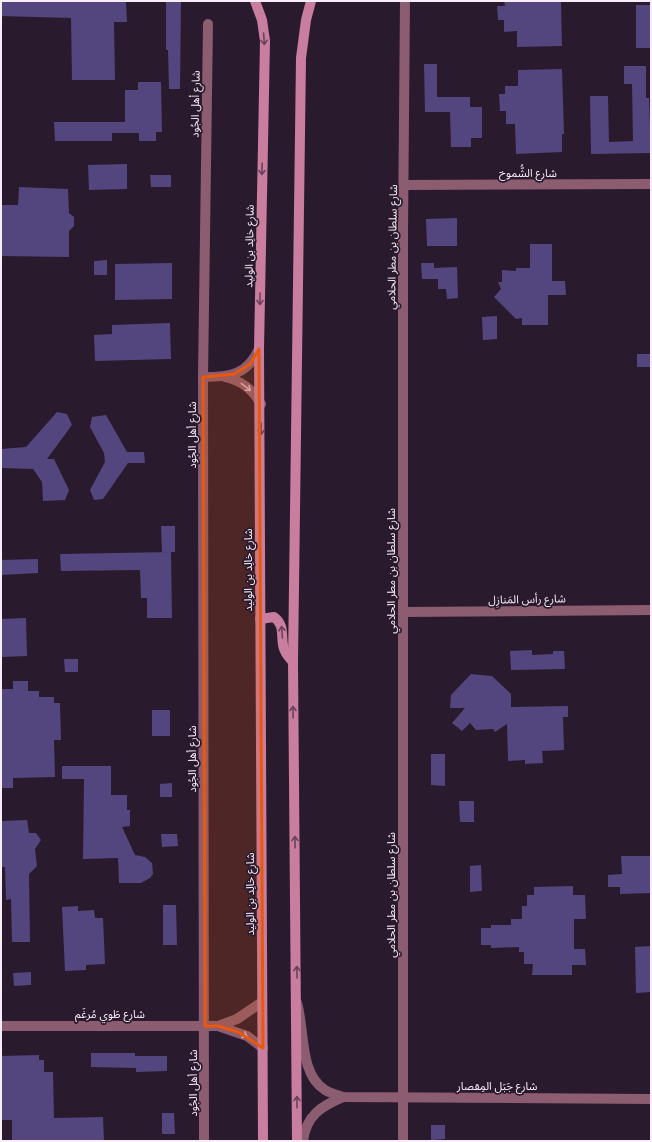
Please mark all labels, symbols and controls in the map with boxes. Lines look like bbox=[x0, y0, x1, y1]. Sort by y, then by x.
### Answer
one-way arrow bbox=[260, 32, 267, 45]
street label: شارع أهل الجُود bbox=[186, 70, 204, 138]
one-way arrow bbox=[258, 162, 266, 175]
street label: شارع الشُّموخ bbox=[499, 164, 557, 181]
street label: شارع سلطان بن مطر الحلامي bbox=[383, 184, 403, 310]
street label: شارع خالِد بن الوليد bbox=[240, 204, 258, 288]
one-way arrow bbox=[256, 292, 264, 305]
one-way arrow bbox=[241, 382, 251, 391]
street label: شارع أهل الجُود bbox=[184, 401, 200, 469]
one-way arrow bbox=[257, 422, 265, 435]
street label: شارع سلطان بن مطر الحلامي bbox=[383, 508, 401, 634]
street label: شارع خالِد بن الوليد bbox=[240, 528, 256, 612]
street label: شارع رأس المَنازِل bbox=[488, 590, 566, 608]
one-way arrow bbox=[279, 626, 286, 639]
one-way arrow bbox=[290, 706, 297, 719]
street label: شارع أهل الجُود bbox=[184, 725, 200, 793]
street label: شارع سلطان بن مطر الحلامي bbox=[383, 832, 401, 958]
one-way arrow bbox=[291, 836, 299, 849]
street label: شارع خالِد بن الوليد bbox=[242, 852, 258, 936]
one-way arrow bbox=[293, 966, 301, 979]
street label: شارع طَوي مُرغَم bbox=[75, 1006, 145, 1024]
one-way arrow bbox=[236, 1031, 248, 1038]
street label: شارع أهل الجُود bbox=[185, 1049, 201, 1117]
street label: شارع جَبَل المِقصار bbox=[456, 1078, 538, 1094]
one-way arrow bbox=[293, 1096, 301, 1109]

